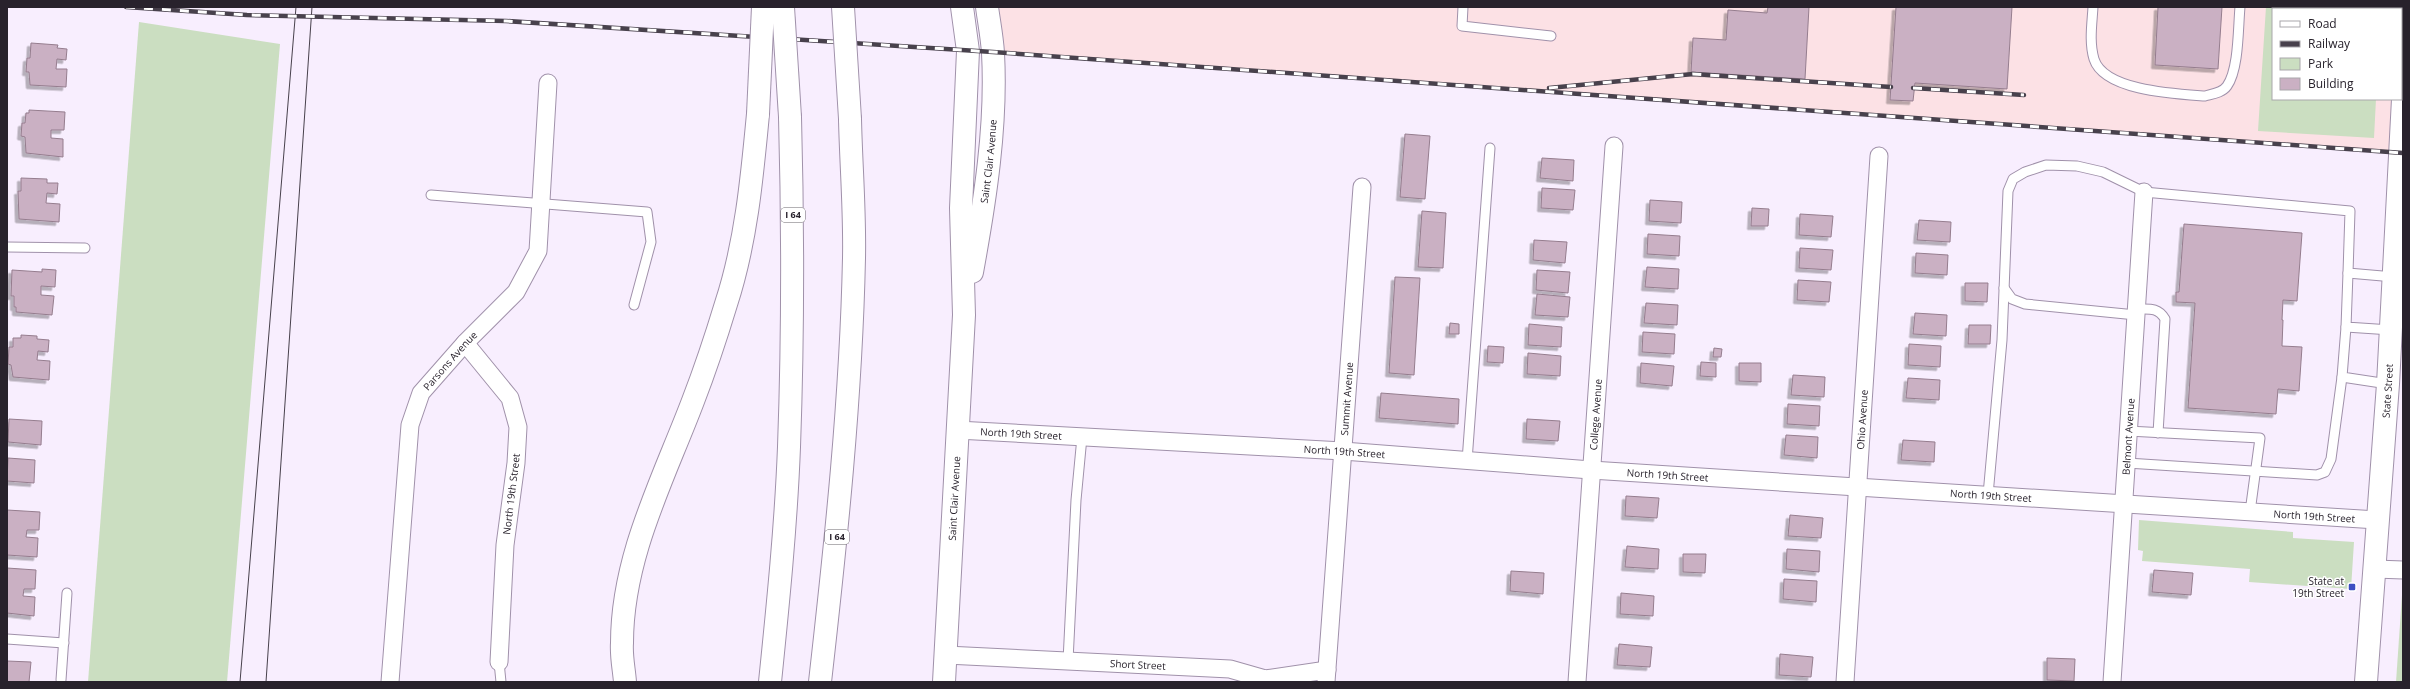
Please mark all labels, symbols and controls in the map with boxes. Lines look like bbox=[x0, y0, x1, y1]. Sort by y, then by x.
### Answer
legend bbox=[2272, 8, 2402, 100]
text: Road bbox=[2308, 15, 2337, 32]
text: Railway bbox=[2308, 35, 2351, 52]
text: Park bbox=[2308, 55, 2334, 72]
text: Building bbox=[2308, 75, 2354, 92]
street label: Saint Clair Avenue bbox=[977, 118, 1000, 204]
road number: I 64 bbox=[781, 208, 805, 222]
street label: Parsons Avenue bbox=[420, 328, 480, 393]
street label: Summit Avenue bbox=[1337, 361, 1356, 436]
street label: State Street bbox=[2379, 363, 2396, 418]
street label: College Avenue bbox=[1586, 378, 1605, 451]
street label: Ohio Avenue bbox=[1853, 389, 1871, 450]
street label: Belmont Avenue bbox=[2119, 397, 2138, 475]
street label: North 19th Street bbox=[980, 424, 1063, 443]
street label: North 19th Street bbox=[1303, 442, 1386, 461]
street label: North 19th Street bbox=[499, 452, 523, 535]
street label: Saint Clair Avenue bbox=[945, 455, 963, 541]
street label: North 19th Street bbox=[1626, 465, 1709, 484]
street label: North 19th Street bbox=[1950, 486, 2033, 505]
street label: North 19th Street bbox=[2273, 506, 2356, 526]
road number: I 64 bbox=[825, 530, 849, 544]
place label: State at 19th Street bbox=[2292, 574, 2344, 600]
marker: State at 19th Street bbox=[2347, 582, 2357, 592]
street label: Short Street bbox=[1110, 656, 1166, 673]

